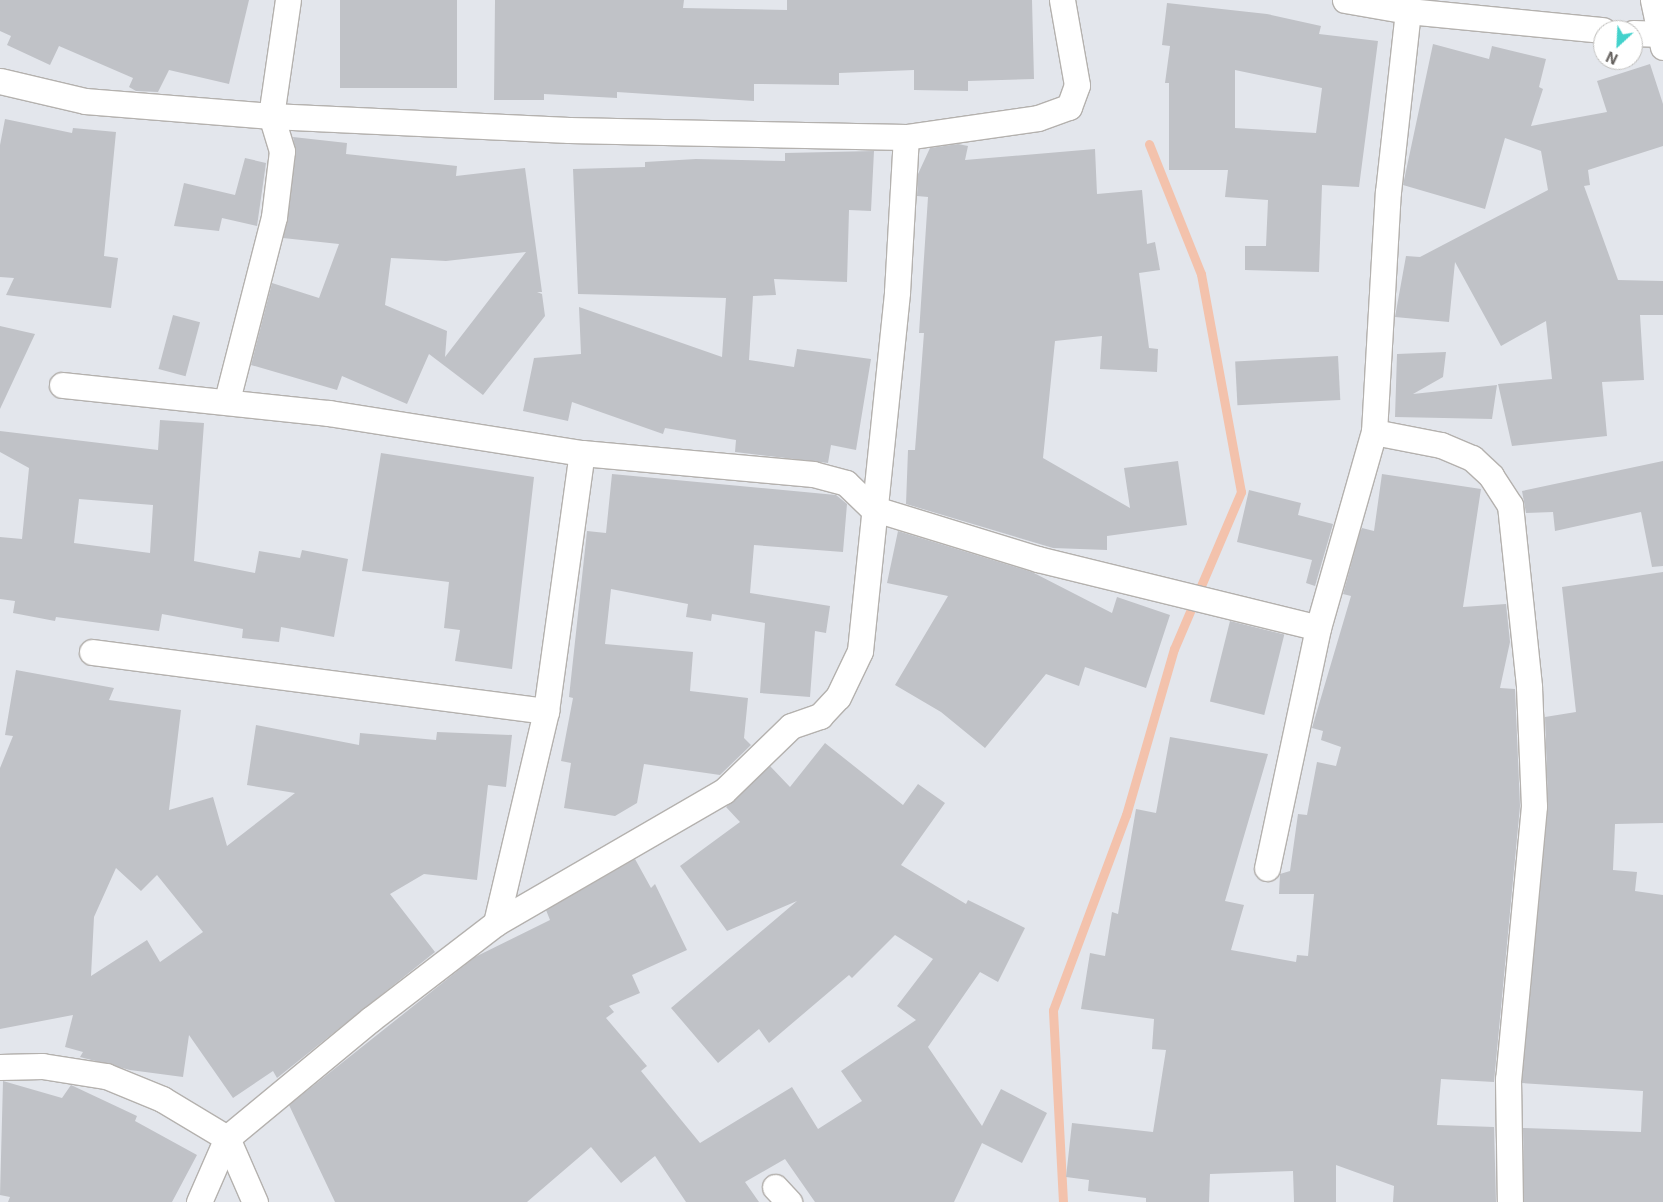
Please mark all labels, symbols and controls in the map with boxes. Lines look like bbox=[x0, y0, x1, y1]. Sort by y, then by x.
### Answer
north arrow bbox=[1593, 20, 1643, 70]
text: N bbox=[1603, 48, 1620, 68]

